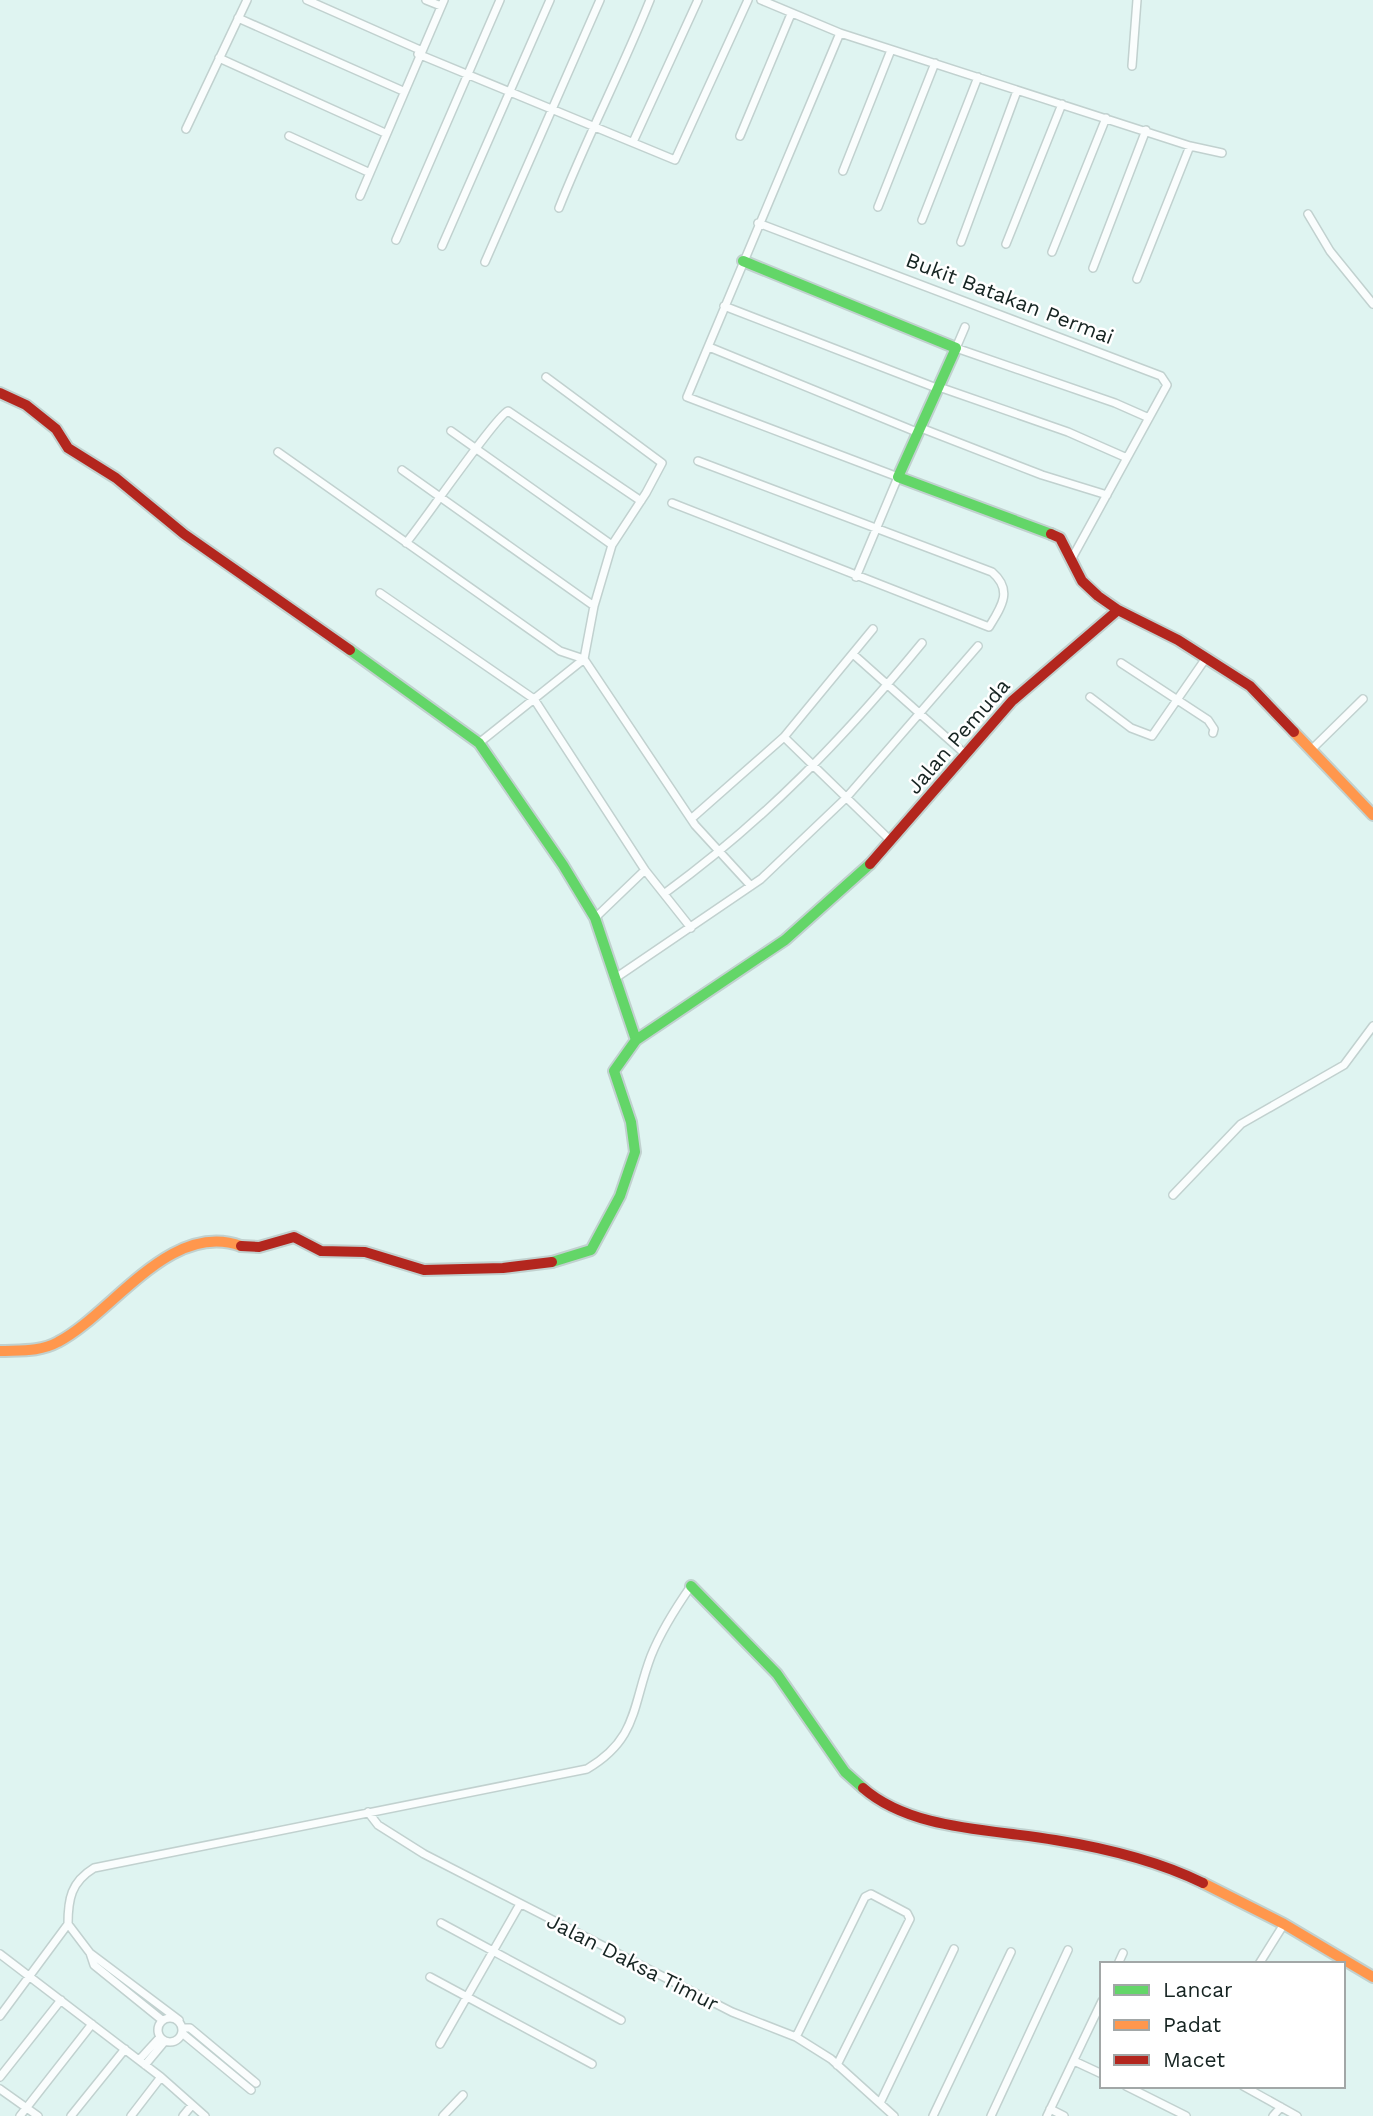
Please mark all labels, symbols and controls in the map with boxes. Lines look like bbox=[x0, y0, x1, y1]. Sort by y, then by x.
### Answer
street label: Bukit Batakan Permai bbox=[903, 247, 1117, 349]
street label: Jalan Pemuda bbox=[901, 673, 1015, 799]
street label: Jalan Daksa Timur bbox=[543, 1908, 723, 2016]
legend bbox=[1100, 1962, 1345, 2088]
text: Lancar bbox=[1163, 1977, 1233, 2002]
text: Padat bbox=[1163, 2012, 1221, 2037]
text: Macet bbox=[1163, 2047, 1225, 2072]

